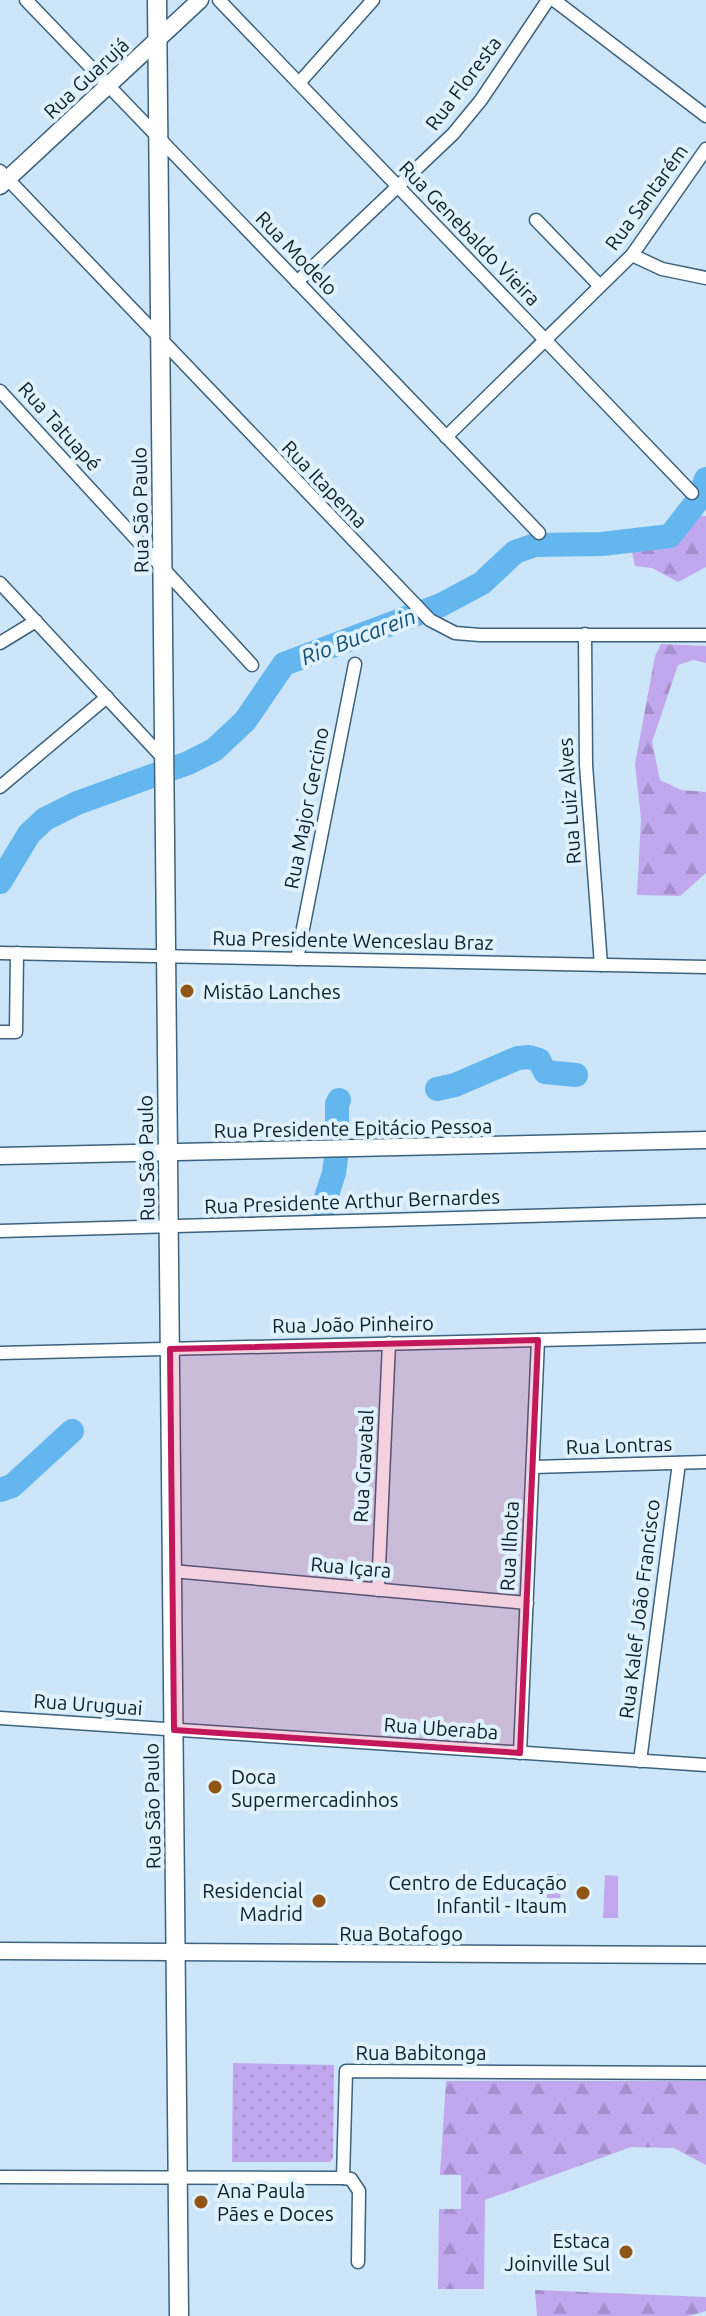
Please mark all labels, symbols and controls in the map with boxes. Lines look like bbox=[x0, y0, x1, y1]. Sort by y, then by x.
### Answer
street label: Rua Floresta bbox=[420, 32, 506, 134]
street label: Rua Guarujá bbox=[39, 33, 133, 123]
street label: Rua Santarém bbox=[600, 140, 692, 254]
street label: Rua Genebaldo Vieira bbox=[395, 156, 545, 310]
street label: Rua Modelo bbox=[251, 206, 343, 300]
street label: Rua Tatuapé bbox=[14, 377, 106, 475]
street label: Rua Itapema bbox=[278, 436, 372, 532]
street label: Rua São Paulo bbox=[127, 447, 153, 573]
water label: Rio Bucarein bbox=[297, 603, 419, 669]
street label: Rua Major Gercino bbox=[279, 725, 333, 891]
street label: Rua Luiz Alves bbox=[553, 737, 585, 865]
street label: Rua Presidente Wenceslau Braz bbox=[212, 926, 494, 954]
place label: Mistão Lanches bbox=[203, 980, 341, 1003]
marker: Mistão Lanches bbox=[178, 982, 196, 1000]
street label: Rua São Paulo bbox=[133, 1095, 159, 1221]
street label: Rua Presidente Epitácio Pessoa bbox=[213, 1114, 493, 1142]
street label: Rua Presidente Arthur Bernardes bbox=[204, 1184, 500, 1218]
street label: Rua João Pinheiro bbox=[272, 1311, 434, 1337]
street label: Rua Gravatal bbox=[349, 1409, 377, 1523]
street label: Rua Lontras bbox=[565, 1432, 673, 1458]
street label: Rua Kalef João Francisco bbox=[614, 1498, 664, 1720]
street label: Rua Ilhota bbox=[495, 1500, 523, 1592]
street label: Rua Içara bbox=[310, 1552, 392, 1582]
street label: Rua Uruguai bbox=[33, 1689, 143, 1719]
street label: Rua Uberaba bbox=[383, 1713, 499, 1743]
street label: Rua São Paulo bbox=[139, 1743, 165, 1869]
place label: Doca Supermercadinhos bbox=[231, 1765, 398, 1811]
marker: Doca Supermercadinhos bbox=[206, 1778, 224, 1796]
place label: Centro de Educação Infantil - Itaum bbox=[388, 1871, 567, 1917]
place label: Residencial Madrid bbox=[202, 1879, 303, 1925]
marker: Centro de Educação Infantil - Itaum bbox=[574, 1884, 592, 1902]
marker: Residencial Madrid bbox=[310, 1892, 328, 1910]
street label: Rua Botafogo bbox=[339, 1922, 463, 1945]
street label: Rua Babitonga bbox=[356, 2041, 487, 2064]
place label: Ana Paula Pães e Doces bbox=[217, 2179, 334, 2225]
marker: Ana Paula Pães e Doces bbox=[192, 2193, 210, 2211]
place label: Estaca Joinville Sul bbox=[504, 2229, 610, 2275]
marker: Estaca Joinville Sul bbox=[617, 2243, 635, 2261]

